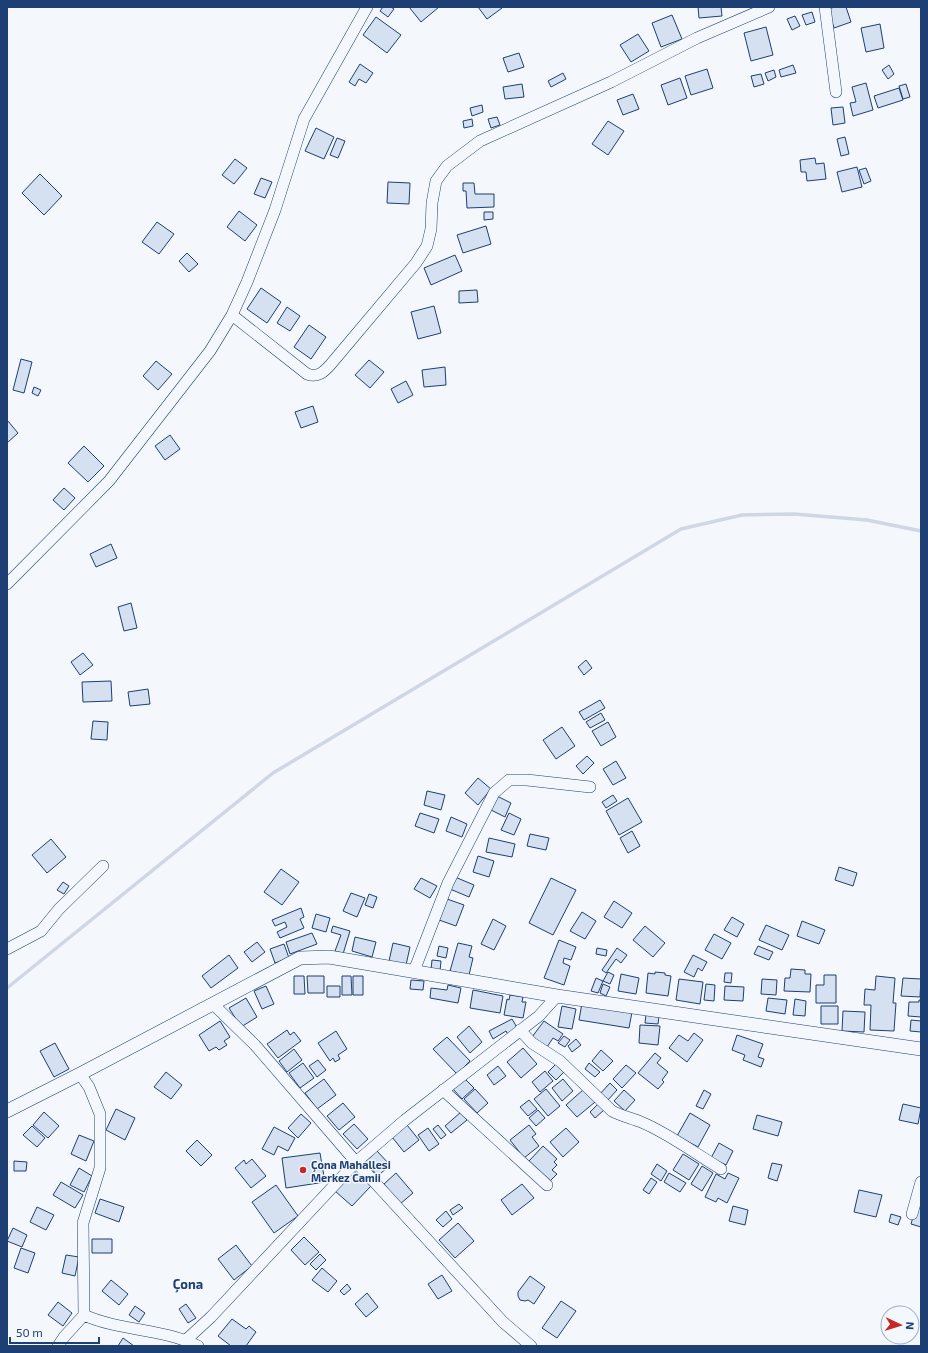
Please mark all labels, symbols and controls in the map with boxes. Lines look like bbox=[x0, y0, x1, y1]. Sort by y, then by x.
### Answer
place label: Çona Mahallesi Merkez Camii bbox=[311, 1158, 391, 1184]
marker: Çona Mahallesi Merkez Camii bbox=[298, 1165, 308, 1175]
district label: Çona bbox=[173, 1276, 203, 1293]
north arrow bbox=[880, 1305, 920, 1345]
scale bar bbox=[10, 1319, 99, 1345]
text: N bbox=[904, 1321, 917, 1330]
text: 50 m bbox=[16, 1325, 43, 1339]

